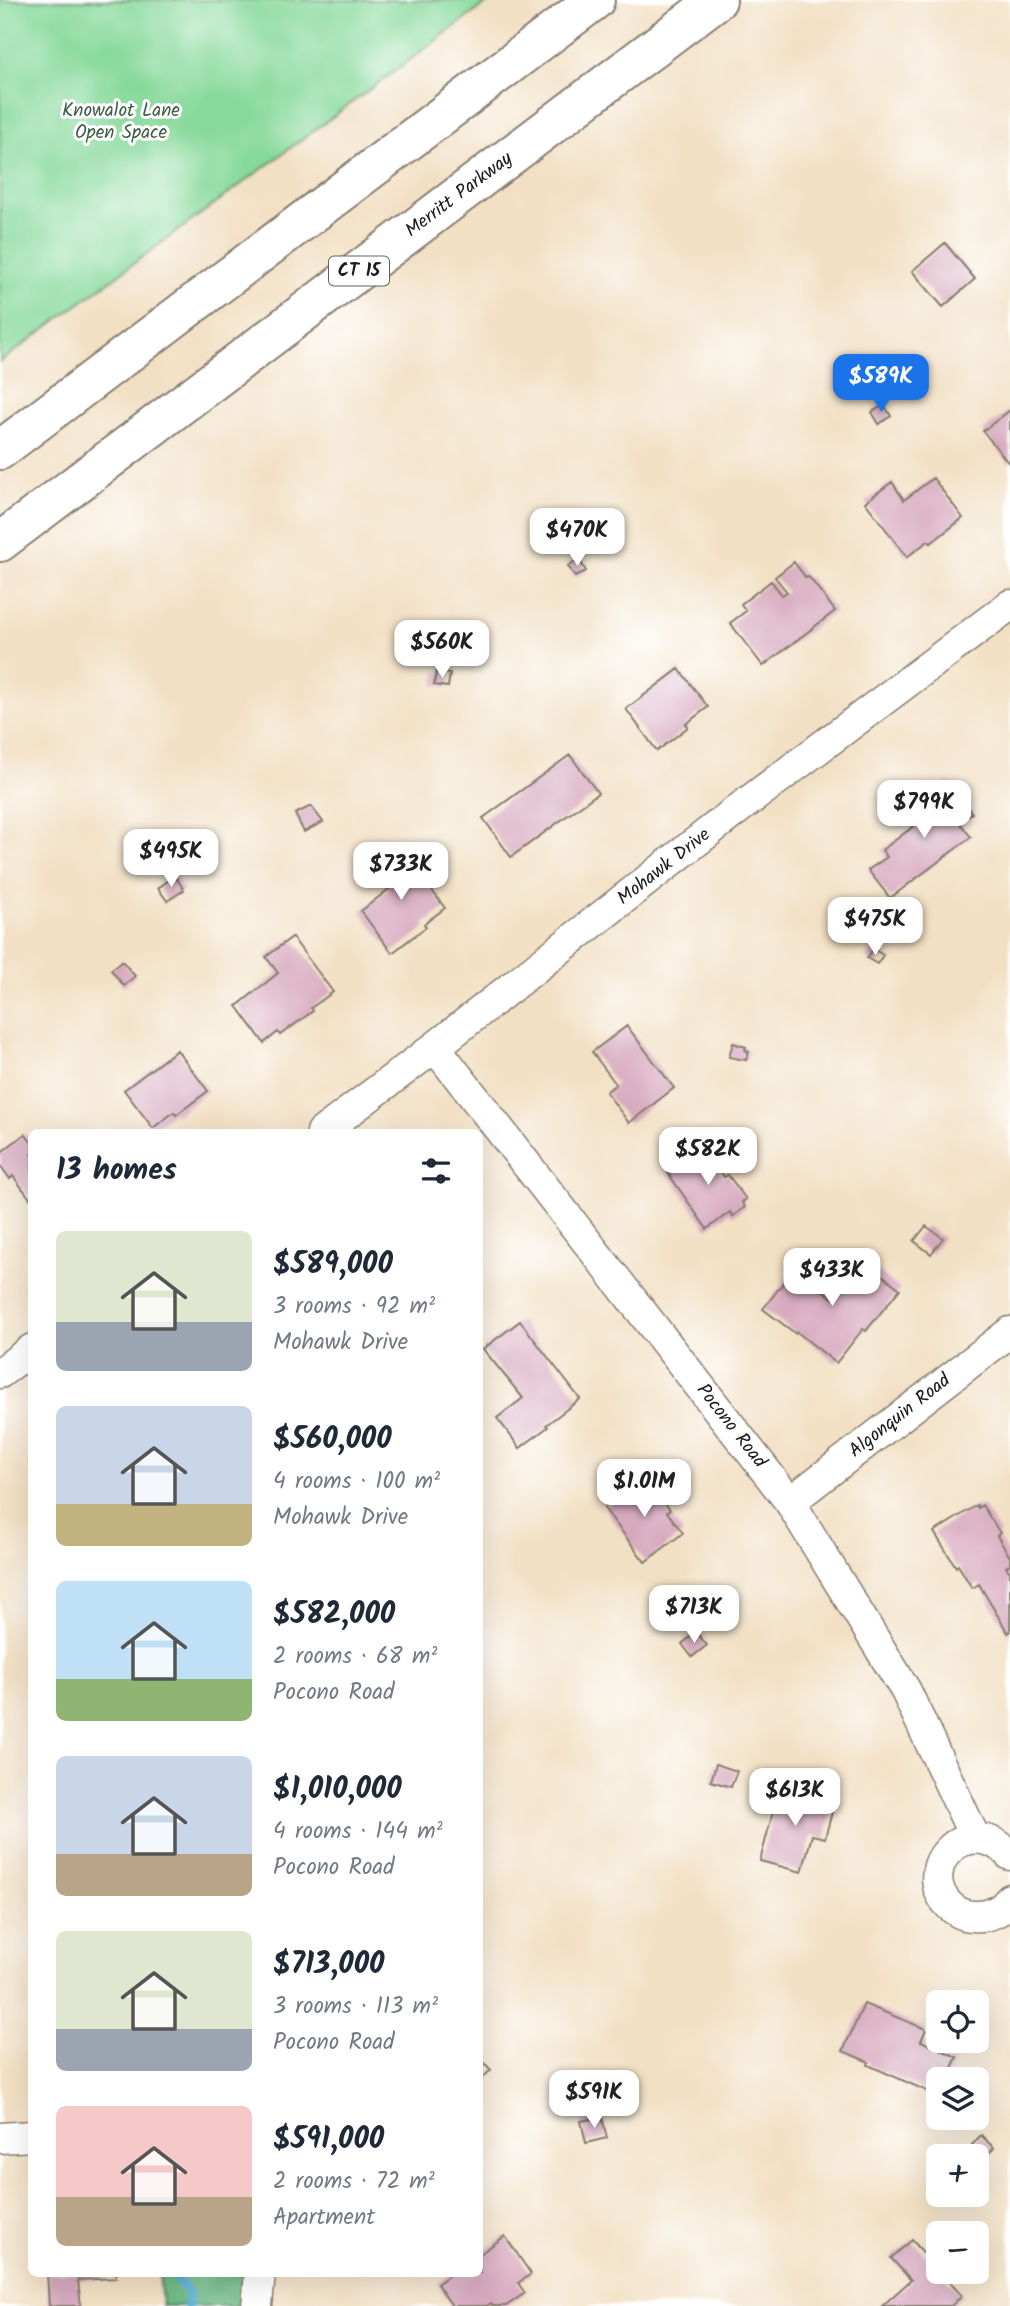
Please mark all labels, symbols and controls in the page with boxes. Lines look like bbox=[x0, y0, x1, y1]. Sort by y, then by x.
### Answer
park label: Knowalot Lane Open Space bbox=[62, 96, 180, 148]
street label: Merritt Parkway bbox=[399, 144, 520, 246]
road number: CT 15 bbox=[329, 256, 389, 286]
pin: $589K bbox=[832, 354, 930, 414]
text: $589K bbox=[849, 359, 913, 395]
pin: $470K bbox=[528, 508, 626, 568]
text: $470K bbox=[546, 513, 608, 549]
pin: $560K bbox=[393, 620, 491, 680]
text: $560K bbox=[410, 625, 474, 661]
pin: $799K bbox=[875, 780, 973, 840]
text: $799K bbox=[893, 785, 955, 821]
street label: Mohawk Drive bbox=[611, 821, 718, 913]
pin: $495K bbox=[122, 830, 220, 889]
text: $495K bbox=[139, 834, 203, 870]
pin: $733K bbox=[352, 842, 450, 902]
text: $733K bbox=[369, 847, 433, 883]
pin: $475K bbox=[826, 898, 924, 957]
text: $475K bbox=[844, 902, 906, 938]
pin: $582K bbox=[659, 1128, 757, 1187]
text: $582K bbox=[675, 1132, 741, 1168]
text: 13 homes bbox=[56, 1147, 177, 1195]
icon: filters bbox=[417, 1152, 455, 1190]
text: $589,000 bbox=[273, 1241, 393, 1289]
pin: $433K bbox=[783, 1248, 881, 1308]
text: $433K bbox=[799, 1253, 865, 1289]
icon: home bbox=[112, 1259, 196, 1343]
text: 3 rooms · 92 m² bbox=[273, 1289, 435, 1325]
text: Mohawk Drive bbox=[273, 1325, 408, 1361]
street label: Algonquin Road bbox=[843, 1366, 958, 1466]
street label: Pocono Road bbox=[688, 1377, 774, 1475]
text: $560,000 bbox=[273, 1416, 392, 1464]
icon: home bbox=[112, 1434, 196, 1518]
pin: $1.01M bbox=[587, 1460, 701, 1519]
text: 4 rooms · 100 m² bbox=[273, 1464, 440, 1500]
text: $1.01M bbox=[613, 1464, 675, 1500]
text: Mohawk Drive bbox=[273, 1500, 408, 1536]
pin: $713K bbox=[645, 1586, 743, 1645]
text: $713K bbox=[665, 1590, 723, 1626]
text: $582,000 bbox=[273, 1591, 395, 1639]
icon: home bbox=[112, 1609, 196, 1693]
text: 2 rooms · 68 m² bbox=[273, 1639, 437, 1675]
text: Pocono Road bbox=[273, 1675, 395, 1711]
text: $1,010,000 bbox=[273, 1766, 402, 1814]
pin: $613K bbox=[746, 1769, 844, 1828]
text: $613K bbox=[765, 1773, 825, 1809]
icon: home bbox=[112, 1784, 196, 1868]
text: 4 rooms · 144 m² bbox=[273, 1814, 443, 1850]
text: Pocono Road bbox=[273, 1850, 395, 1886]
text: $713,000 bbox=[273, 1941, 384, 1989]
icon: home bbox=[112, 1959, 196, 2043]
text: 3 rooms · 113 m² bbox=[273, 1989, 438, 2025]
map controls bbox=[926, 1990, 989, 2284]
button: locate bbox=[926, 1990, 989, 2053]
text: Pocono Road bbox=[273, 2025, 395, 2061]
button: layers bbox=[926, 2067, 989, 2130]
pin: $591K bbox=[545, 2070, 643, 2130]
text: $591K bbox=[565, 2075, 623, 2111]
text: $591,000 bbox=[273, 2116, 384, 2164]
icon: home bbox=[112, 2134, 196, 2218]
button: + bbox=[926, 2144, 989, 2207]
text: 2 rooms · 72 m² bbox=[273, 2164, 435, 2200]
text: Apartment bbox=[273, 2200, 375, 2236]
button: − bbox=[926, 2221, 989, 2284]

